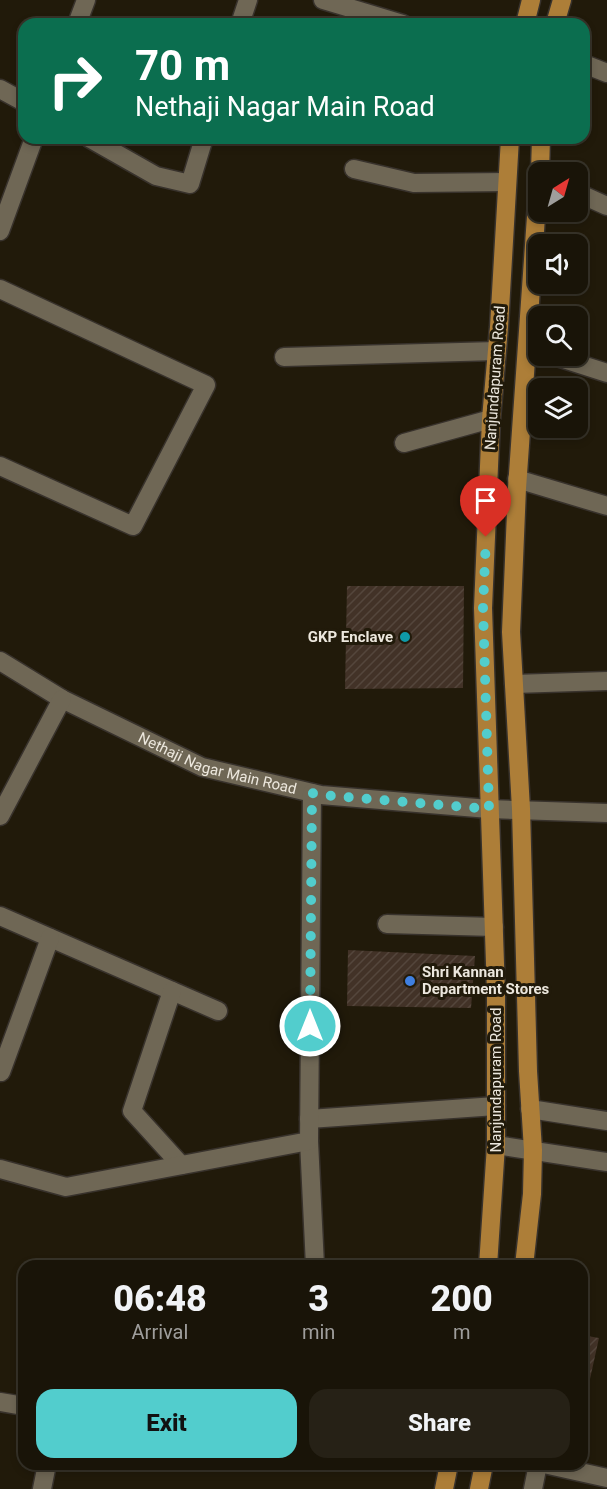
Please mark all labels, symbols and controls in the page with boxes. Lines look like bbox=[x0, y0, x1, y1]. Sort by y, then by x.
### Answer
text: 70 m bbox=[135, 41, 230, 90]
icon: right bbox=[36, 42, 114, 120]
text: Nethaji Nagar Main Road bbox=[135, 91, 435, 123]
north arrow bbox=[528, 162, 588, 222]
map controls bbox=[528, 162, 588, 438]
button: sound bbox=[528, 234, 588, 294]
street label: Nanjundapuram Road bbox=[481, 305, 509, 451]
button: search bbox=[528, 306, 588, 366]
button: layers bbox=[528, 378, 588, 438]
pin bbox=[460, 475, 511, 537]
icon: arrive bbox=[469, 484, 502, 517]
place label: GKP Enclave bbox=[308, 628, 393, 646]
marker: GKP Enclave bbox=[398, 630, 412, 644]
street label: Nethaji Nagar Main Road bbox=[135, 728, 298, 798]
place label: Shri Kannan Department Stores bbox=[422, 963, 550, 998]
marker: Shri Kannan Department Stores bbox=[403, 974, 417, 988]
position arrow bbox=[278, 994, 342, 1058]
street label: Nanjundapuram Road bbox=[487, 1008, 505, 1152]
text: 06:48 bbox=[113, 1278, 207, 1320]
text: 3 bbox=[308, 1278, 329, 1320]
text: 200 bbox=[431, 1278, 493, 1320]
text: Arrival bbox=[132, 1320, 188, 1344]
text: min bbox=[302, 1320, 335, 1344]
text: m bbox=[453, 1320, 470, 1344]
button: Exit bbox=[36, 1389, 297, 1458]
button: Share bbox=[309, 1389, 570, 1458]

